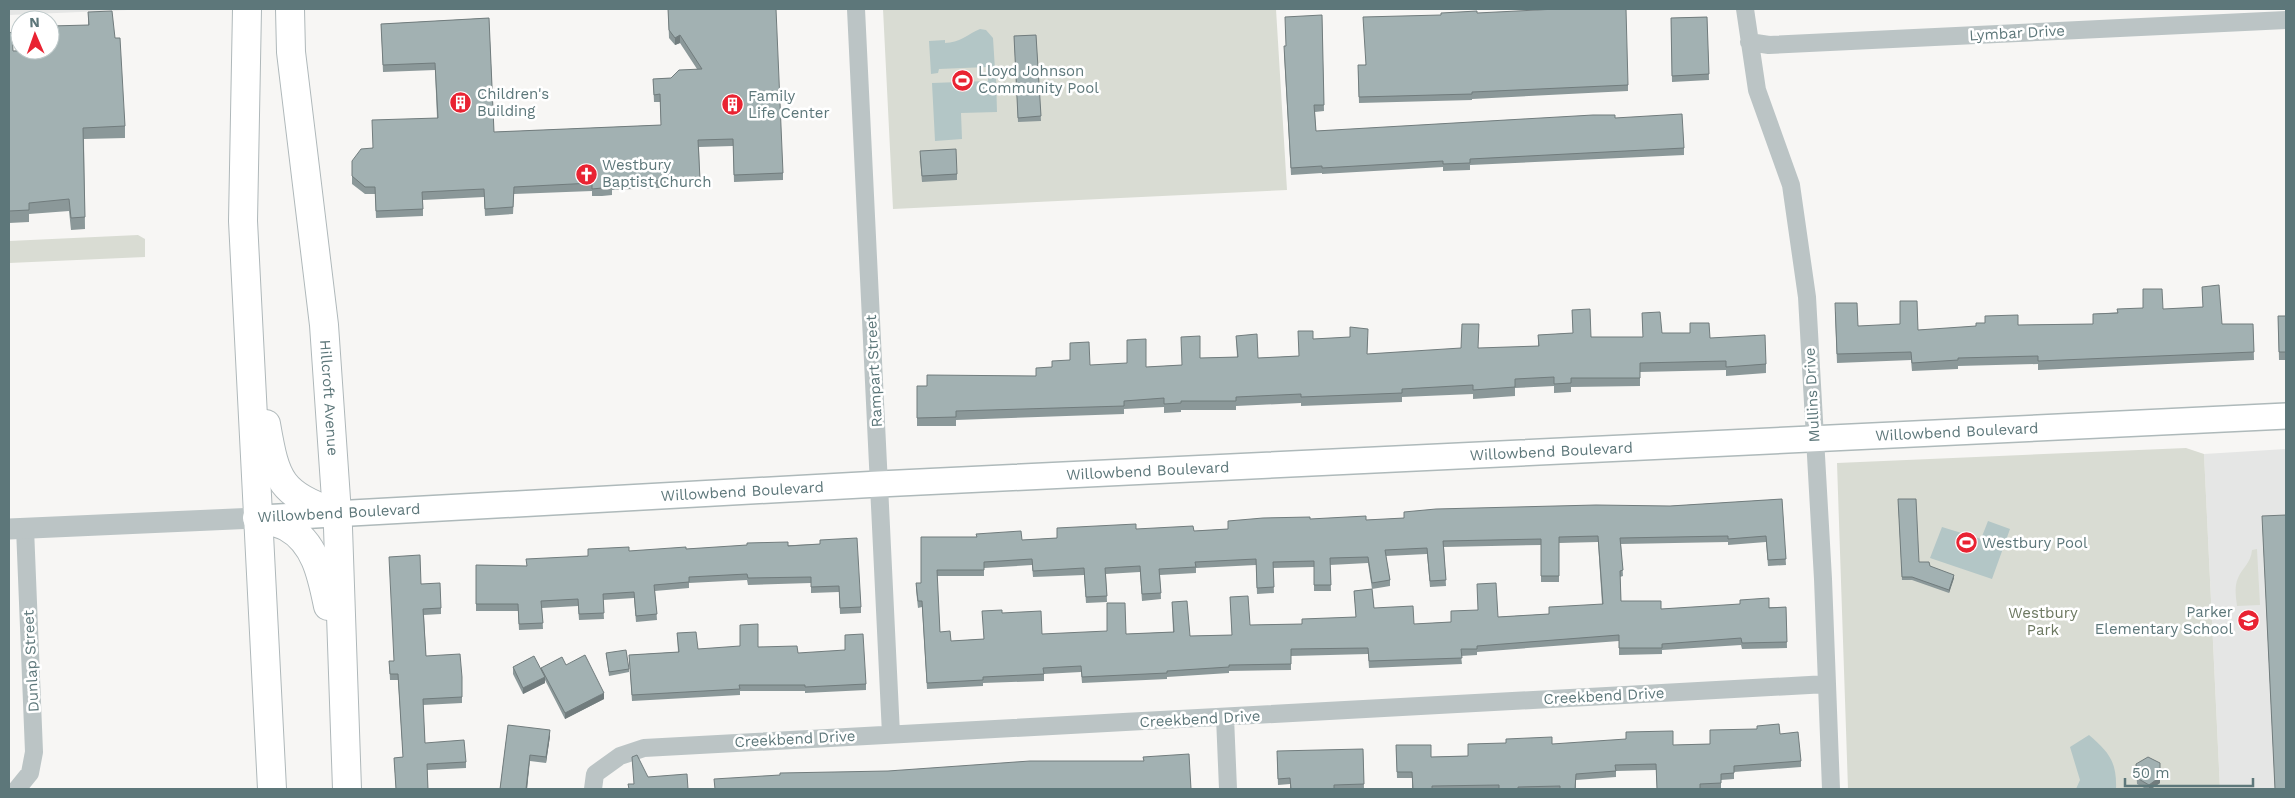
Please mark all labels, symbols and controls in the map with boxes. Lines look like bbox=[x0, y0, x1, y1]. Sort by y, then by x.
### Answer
north arrow bbox=[10, 10, 60, 60]
text: N bbox=[29, 14, 40, 30]
street label: Lymbar Drive bbox=[1969, 22, 2065, 44]
place label: Lloyd Johnson Community Pool bbox=[978, 62, 1099, 97]
sports icon: Lloyd Johnson Community Pool bbox=[950, 68, 974, 92]
place label: Children's Building bbox=[477, 85, 549, 120]
place label: Family Life Center bbox=[748, 87, 830, 122]
building icon: Children's Building bbox=[449, 91, 473, 115]
building icon: Family Life Center bbox=[720, 93, 744, 117]
place label: Westbury Baptist Church bbox=[602, 156, 712, 191]
church icon: Westbury Baptist Church bbox=[574, 162, 598, 186]
street label: Rampart Street bbox=[862, 313, 886, 428]
street label: Hillcroft Avenue bbox=[316, 339, 342, 457]
street label: Mullins Drive bbox=[1801, 347, 1823, 443]
street label: Willowbend Boulevard bbox=[1875, 419, 2039, 445]
street label: Willowbend Boulevard bbox=[1469, 439, 1633, 464]
street label: Willowbend Boulevard bbox=[1066, 458, 1230, 484]
street label: Willowbend Boulevard bbox=[660, 478, 824, 505]
street label: Willowbend Boulevard bbox=[257, 500, 421, 526]
sports icon: Westbury Pool bbox=[1954, 531, 1978, 555]
place label: Westbury Pool bbox=[1982, 534, 2088, 552]
place label: Parker Elementary School bbox=[2095, 603, 2233, 638]
park label: Westbury Park bbox=[2008, 604, 2078, 639]
street label: Dunlap Street bbox=[19, 609, 43, 712]
school or university icon: Parker Elementary School bbox=[2237, 609, 2261, 633]
street label: Creekbend Drive bbox=[1543, 684, 1665, 708]
street label: Creekbend Drive bbox=[1139, 707, 1261, 731]
street label: Creekbend Drive bbox=[734, 727, 856, 751]
scale bar bbox=[2125, 756, 2252, 788]
text: 50 m bbox=[2132, 764, 2169, 782]

